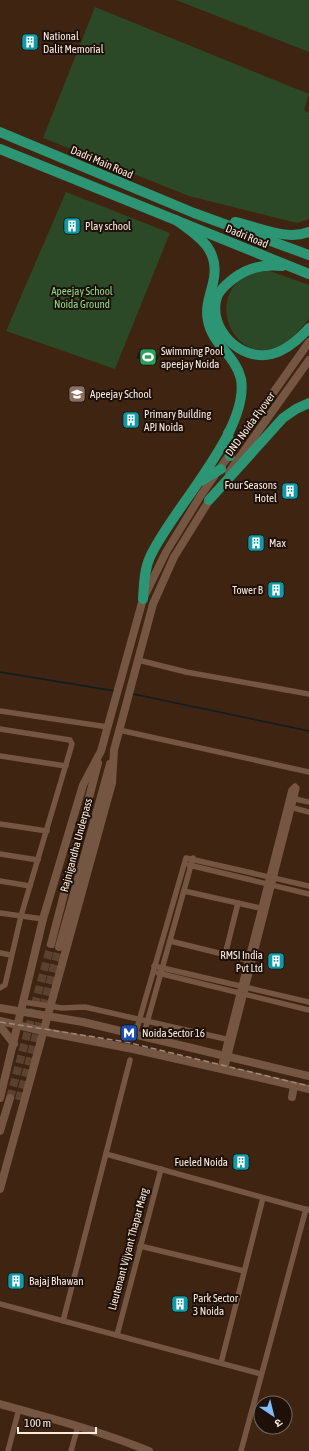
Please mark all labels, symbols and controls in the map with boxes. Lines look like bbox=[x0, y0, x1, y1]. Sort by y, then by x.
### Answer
place label: National Dalit Memorial bbox=[43, 30, 104, 55]
building icon: National Dalit Memorial bbox=[20, 32, 40, 52]
street label: Dadri Main Road bbox=[69, 143, 135, 181]
building icon: Play school bbox=[62, 216, 82, 236]
place label: Play school bbox=[85, 220, 131, 232]
street label: Dadri Road bbox=[224, 222, 270, 250]
park label: Apeejay School Noida Ground bbox=[51, 285, 113, 310]
place label: Swimming Pool apeejay Noida bbox=[161, 345, 223, 370]
sports icon: Swimming Pool apeejay Noida bbox=[138, 347, 158, 367]
school or university icon: Apeejay School bbox=[67, 384, 87, 404]
place label: Apeejay School bbox=[90, 388, 152, 400]
street label: DND Noida Flyover bbox=[223, 389, 278, 458]
place label: Primary Building APJ Noida bbox=[144, 408, 211, 433]
building icon: Primary Building APJ Noida bbox=[121, 410, 141, 430]
place label: Four Seasons Hotel bbox=[225, 479, 277, 504]
building icon: Four Seasons Hotel bbox=[280, 481, 300, 501]
building icon: Max bbox=[246, 533, 266, 553]
place label: Max bbox=[269, 537, 286, 549]
building icon: Tower B bbox=[266, 580, 286, 600]
place label: Tower B bbox=[232, 584, 264, 596]
street label: Rajnigandha Underpass bbox=[58, 797, 94, 893]
place label: RMSI India Pvt Ltd bbox=[220, 949, 263, 974]
building icon: RMSI India Pvt Ltd bbox=[266, 951, 286, 971]
metro station icon: Noida Sector 16 bbox=[119, 1023, 139, 1043]
place label: Noida Sector 16 bbox=[142, 1027, 205, 1039]
building icon: Fueled Noida bbox=[231, 1152, 251, 1172]
place label: Fueled Noida bbox=[174, 1156, 228, 1168]
street label: Lieutenant Vijyant Thapar Marg bbox=[106, 1186, 150, 1311]
building icon: Bajaj Bhawan bbox=[6, 1271, 26, 1291]
place label: Bajaj Bhawan bbox=[29, 1275, 84, 1287]
place label: Park Sector 3 Noida bbox=[193, 1292, 239, 1317]
building icon: Park Sector 3 Noida bbox=[170, 1294, 190, 1314]
north arrow bbox=[253, 1395, 293, 1435]
scale bar bbox=[18, 1409, 96, 1435]
text: 100 m bbox=[24, 1416, 51, 1430]
text: उ bbox=[272, 1416, 285, 1430]

